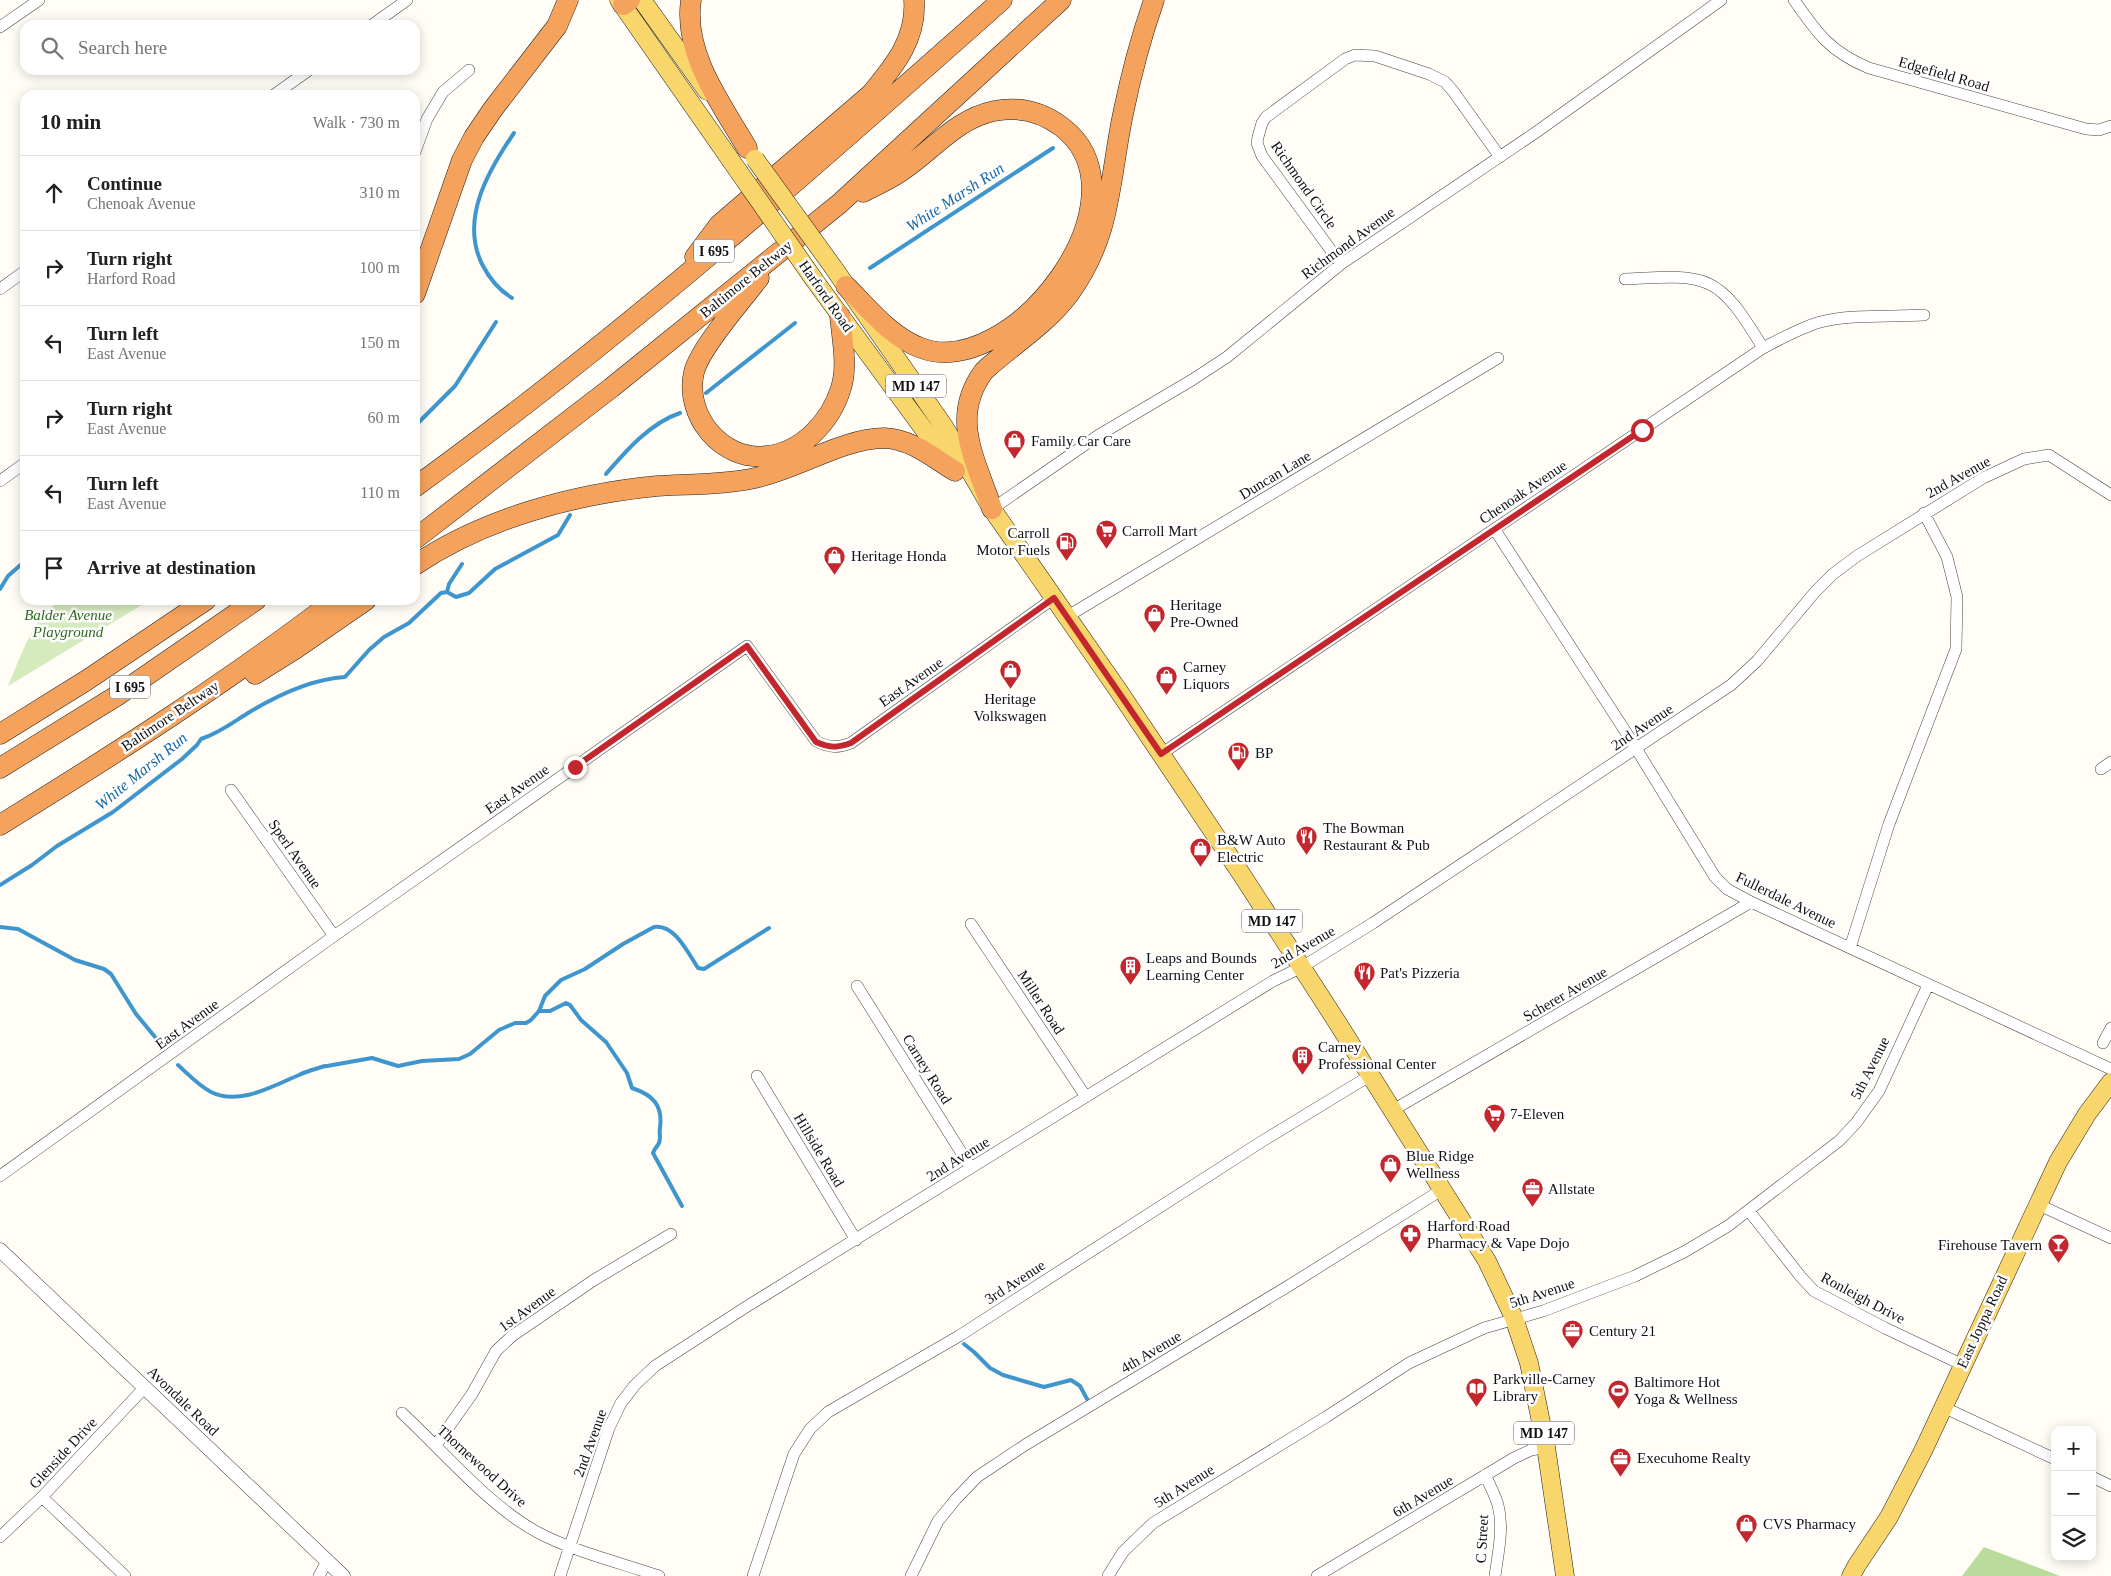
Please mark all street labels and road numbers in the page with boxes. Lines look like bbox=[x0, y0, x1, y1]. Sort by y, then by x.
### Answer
street label: Edgefield Road bbox=[1897, 53, 1992, 95]
street label: Richmond Circle bbox=[1268, 138, 1340, 232]
street label: Richmond Avenue bbox=[1298, 204, 1398, 282]
street label: Baltimore Beltway bbox=[697, 237, 796, 321]
road number: I 695 bbox=[694, 240, 734, 262]
street label: Harford Road bbox=[796, 257, 857, 335]
road number: MD 147 bbox=[886, 374, 946, 398]
street label: Duncan Lane bbox=[1236, 447, 1314, 503]
street label: 2nd Avenue bbox=[1923, 453, 1993, 501]
street label: Chenoak Avenue bbox=[1476, 457, 1570, 527]
street label: East Avenue bbox=[876, 654, 946, 710]
road number: I 695 bbox=[110, 676, 150, 699]
street label: Baltimore Beltway bbox=[118, 677, 222, 754]
street label: 2nd Avenue bbox=[1608, 700, 1676, 753]
street label: East Avenue bbox=[482, 761, 552, 817]
street label: Sperl Avenue bbox=[265, 817, 325, 892]
street label: Fullerdale Avenue bbox=[1733, 869, 1839, 931]
road number: MD 147 bbox=[1242, 909, 1302, 932]
street label: 2nd Avenue bbox=[1268, 922, 1338, 972]
street label: Scherer Avenue bbox=[1520, 963, 1610, 1024]
street label: Miller Road bbox=[1014, 967, 1068, 1037]
street label: East Avenue bbox=[152, 995, 222, 1052]
street label: Carney Road bbox=[899, 1031, 955, 1107]
street label: 5th Avenue bbox=[1848, 1034, 1893, 1102]
street label: Hillside Road bbox=[791, 1110, 847, 1190]
street label: 2nd Avenue bbox=[924, 1133, 993, 1185]
street label: 3rd Avenue bbox=[982, 1256, 1048, 1307]
street label: Ronleigh Drive bbox=[1818, 1269, 1908, 1327]
street label: East Joppa Road bbox=[1954, 1273, 2011, 1371]
street label: 5th Avenue bbox=[1507, 1275, 1577, 1311]
street label: 1st Avenue bbox=[496, 1283, 559, 1335]
street label: 4th Avenue bbox=[1118, 1328, 1184, 1376]
street label: Avondale Road bbox=[144, 1363, 222, 1439]
street label: 2nd Avenue bbox=[570, 1407, 610, 1479]
street label: Glenside Drive bbox=[26, 1414, 100, 1492]
street label: Thornewood Drive bbox=[434, 1422, 530, 1510]
road number: MD 147 bbox=[1514, 1422, 1574, 1445]
street label: 5th Avenue bbox=[1151, 1461, 1217, 1511]
street label: 6th Avenue bbox=[1390, 1472, 1456, 1520]
street label: C Street bbox=[1473, 1513, 1491, 1564]

